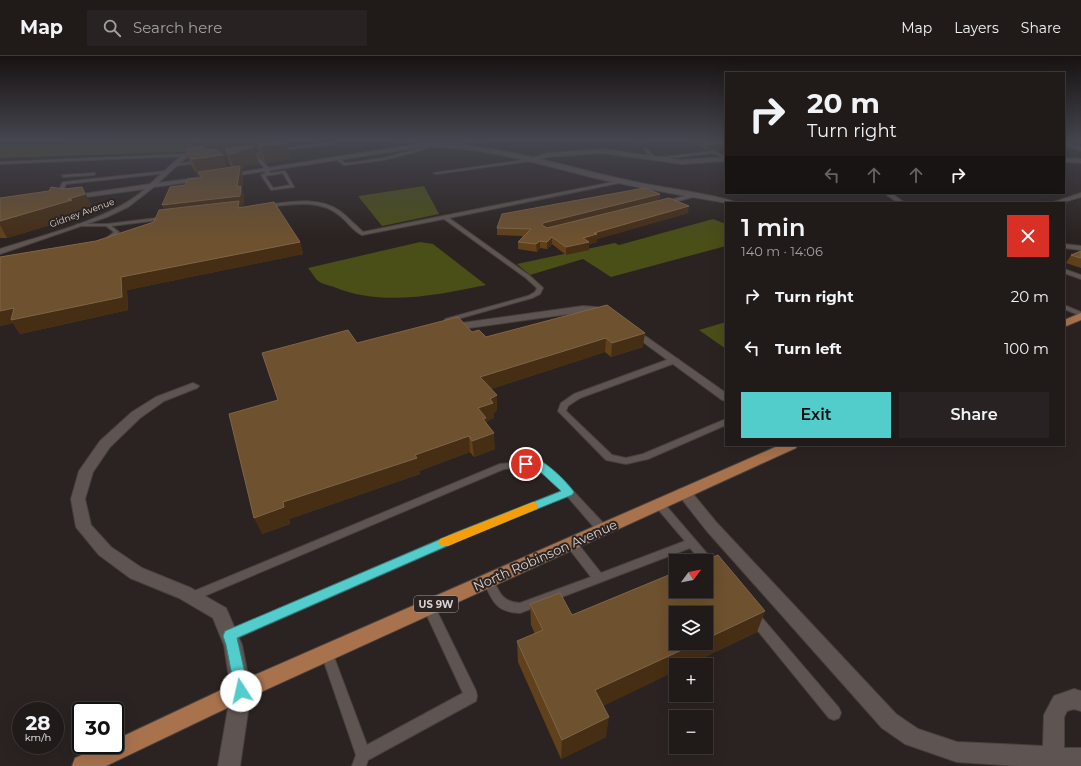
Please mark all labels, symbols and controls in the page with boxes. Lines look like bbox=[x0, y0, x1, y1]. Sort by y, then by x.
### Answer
search box bbox=[87, 10, 367, 46]
text: Map bbox=[20, 16, 63, 39]
icon: search bbox=[101, 17, 123, 39]
text: Search here bbox=[133, 18, 222, 37]
text: Map bbox=[901, 19, 932, 37]
text: Layers bbox=[954, 19, 999, 37]
text: Share bbox=[1021, 19, 1061, 37]
text: 20 m bbox=[807, 86, 880, 120]
icon: right bbox=[741, 88, 793, 140]
text: Turn right bbox=[807, 120, 897, 142]
icon: left bbox=[821, 164, 843, 186]
icon: ahead bbox=[863, 164, 885, 186]
icon: ahead bbox=[905, 164, 927, 186]
icon: right bbox=[947, 164, 969, 186]
street label: Gidney Avenue bbox=[48, 196, 116, 229]
text: 1 min bbox=[741, 213, 805, 242]
button: close bbox=[1007, 215, 1049, 257]
text: 140 m · 14:06 bbox=[741, 243, 823, 259]
icon: right bbox=[741, 285, 763, 307]
text: Turn right bbox=[775, 287, 854, 306]
text: 20 m bbox=[1011, 287, 1049, 306]
icon: left bbox=[741, 337, 763, 359]
text: Turn left bbox=[775, 339, 842, 358]
text: 100 m bbox=[1004, 339, 1049, 358]
button: Exit bbox=[741, 392, 891, 438]
button: Share bbox=[899, 392, 1049, 438]
pin bbox=[509, 447, 543, 481]
icon: arrive bbox=[515, 453, 537, 475]
street label: North Robinson Avenue bbox=[470, 516, 620, 594]
north arrow bbox=[669, 554, 713, 598]
map controls bbox=[669, 554, 713, 754]
road number: US 9W bbox=[414, 596, 458, 612]
button: layers bbox=[669, 606, 713, 650]
button: + bbox=[669, 658, 713, 702]
position arrow bbox=[220, 670, 262, 712]
speed limit sign: 30 bbox=[72, 702, 124, 754]
button: − bbox=[669, 710, 713, 754]
text: 28 bbox=[26, 711, 51, 735]
text: km/h bbox=[25, 731, 51, 744]

